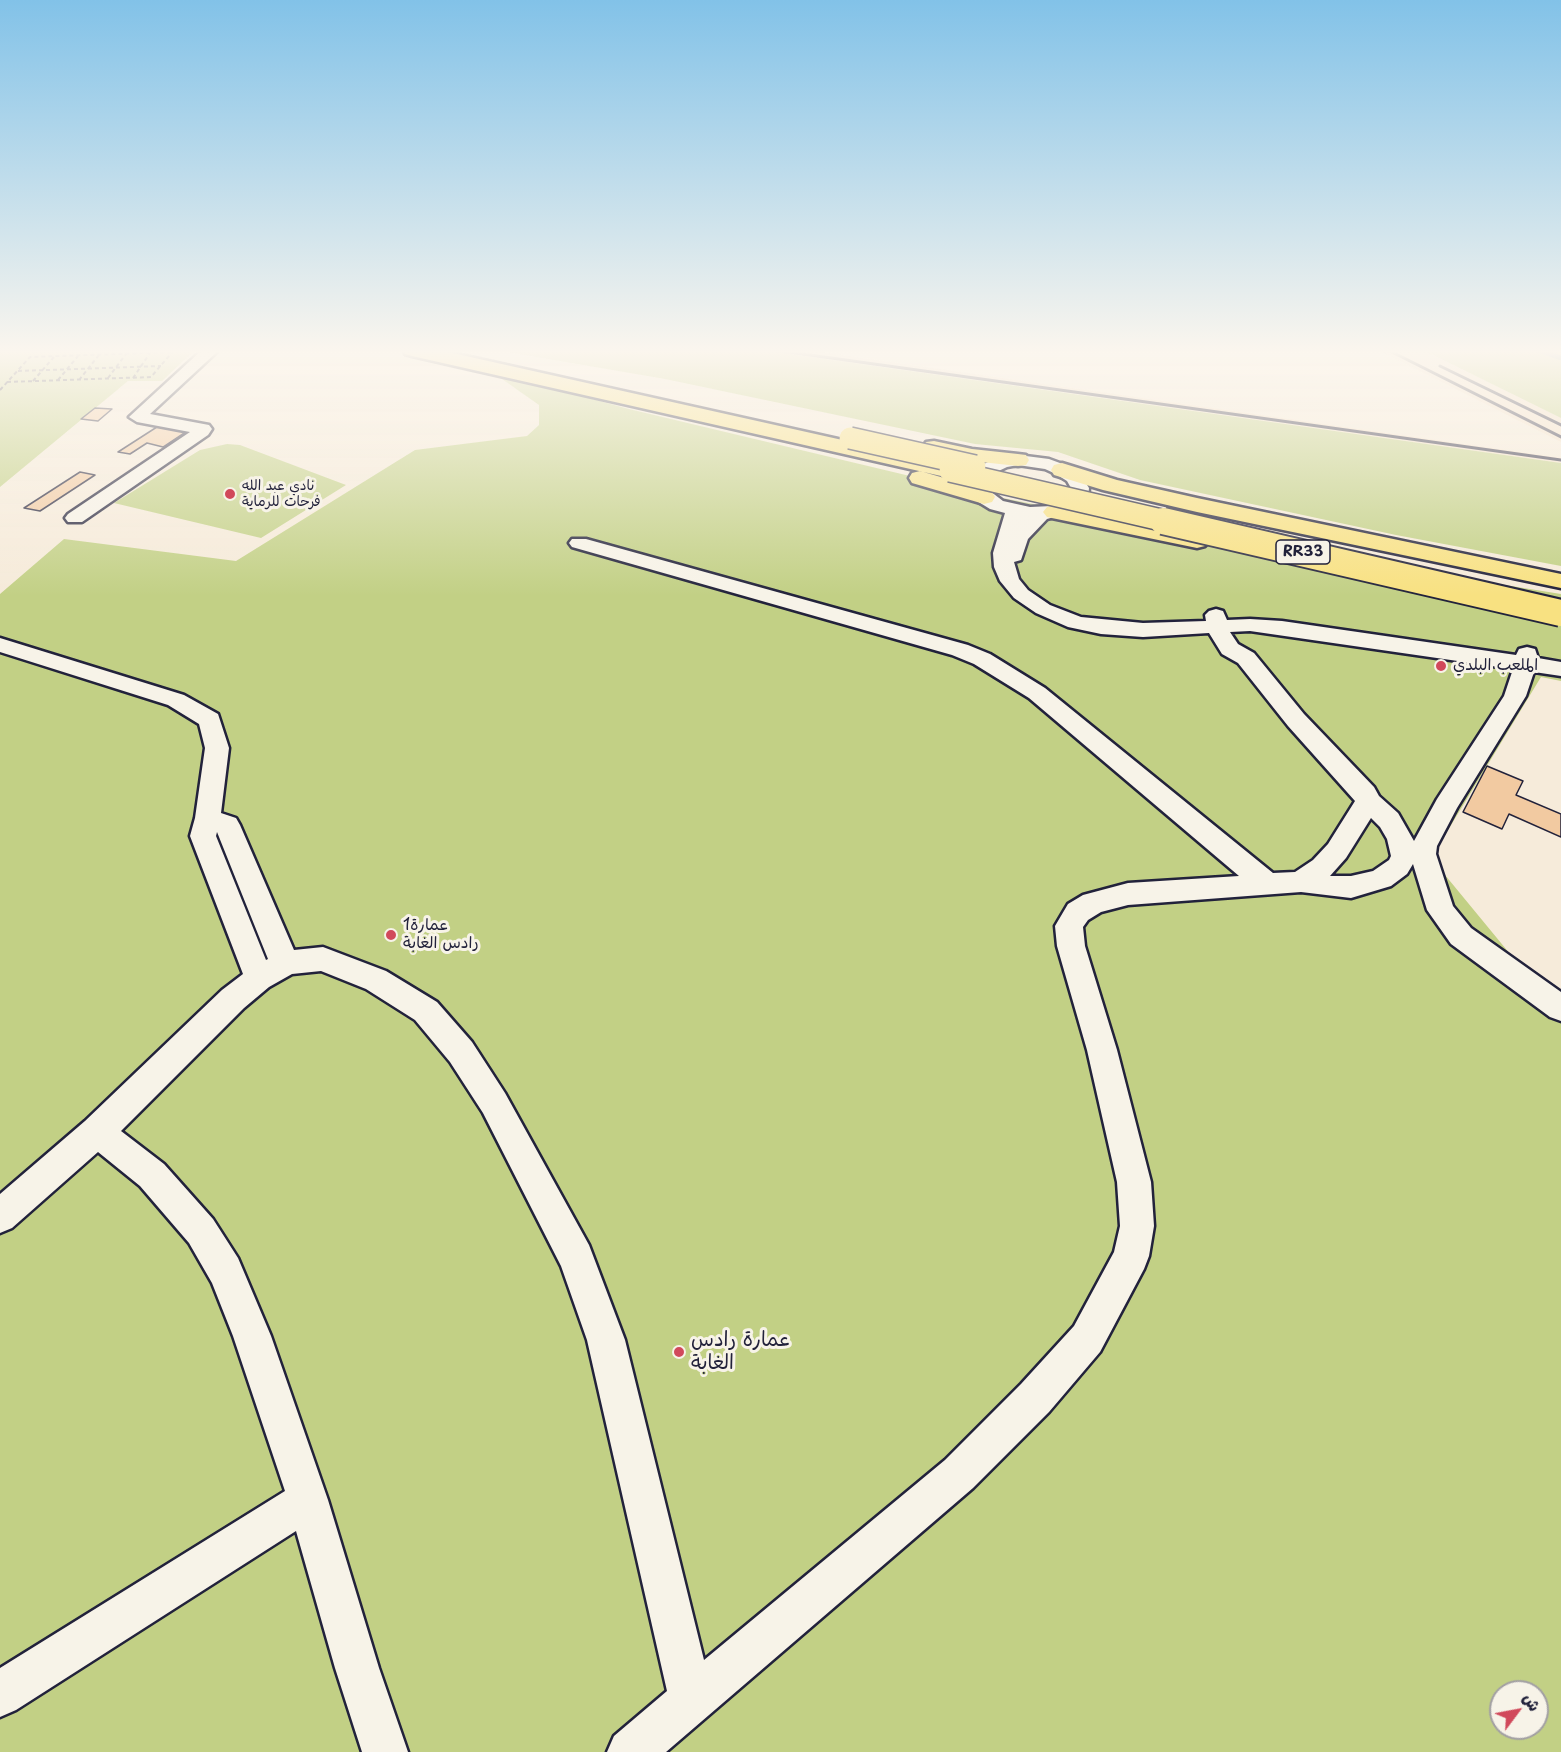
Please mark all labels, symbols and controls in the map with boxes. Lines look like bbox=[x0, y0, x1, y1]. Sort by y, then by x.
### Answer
place label: نادي عبد الله فرحات للرماية bbox=[242, 478, 321, 510]
marker: نادي عبد الله فرحات للرماية bbox=[223, 487, 237, 501]
road number: RR33 bbox=[1276, 540, 1330, 564]
place label: الملعب البلدي bbox=[1453, 656, 1538, 676]
marker: الملعب البلدي bbox=[1434, 659, 1448, 673]
place label: 1عمارة رادس الغابة bbox=[403, 916, 479, 954]
marker: 1عمارة رادس الغابة bbox=[384, 928, 398, 942]
place label: عمارة رادس الغابة bbox=[691, 1328, 791, 1375]
marker: عمارة رادس الغابة bbox=[672, 1345, 686, 1359]
north arrow bbox=[1489, 1680, 1549, 1740]
text: ش bbox=[1518, 1688, 1547, 1715]

